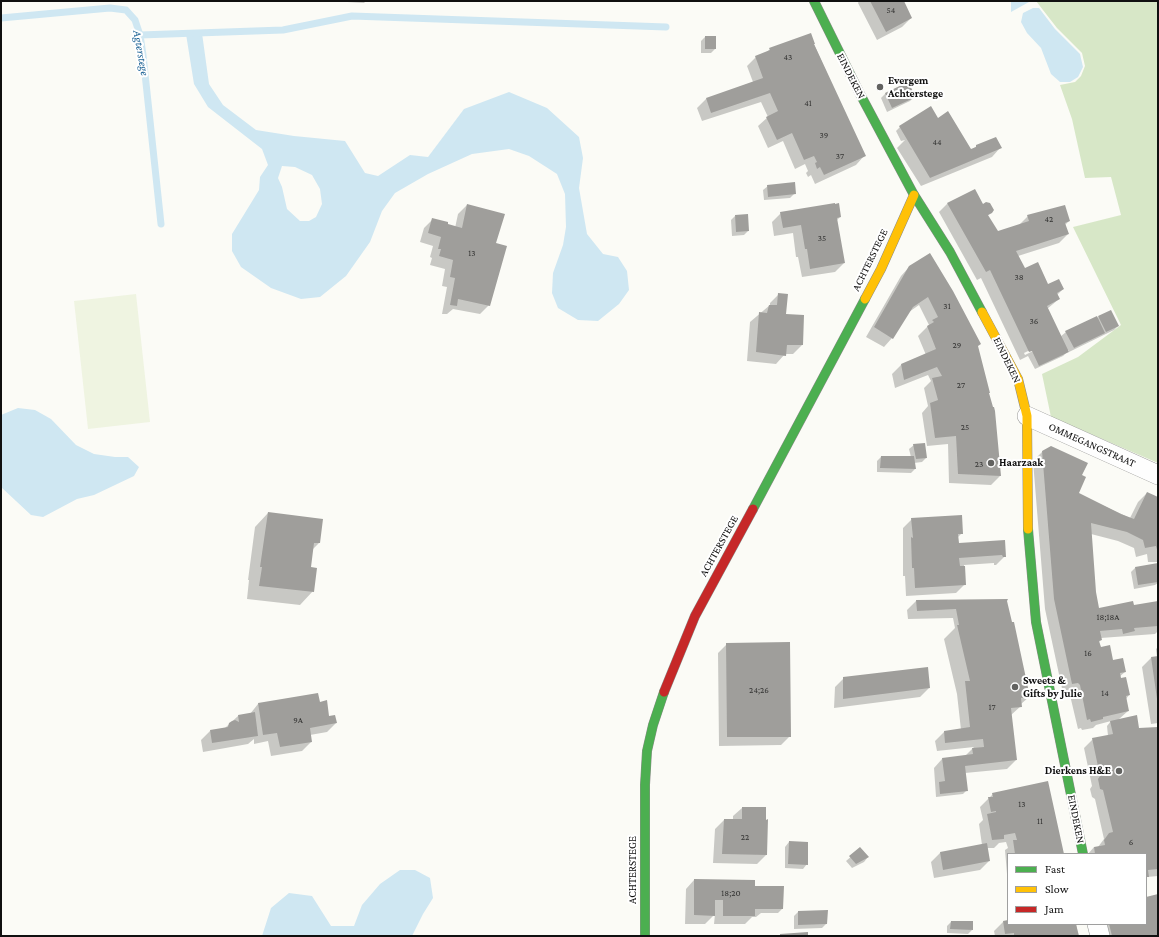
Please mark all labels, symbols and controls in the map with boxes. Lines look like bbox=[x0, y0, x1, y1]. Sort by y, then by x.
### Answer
house number: 54 bbox=[887, 5, 895, 15]
water label: Agterstege bbox=[130, 29, 152, 77]
street label: EINDEKEN bbox=[834, 51, 868, 101]
house number: 43 bbox=[784, 52, 792, 62]
place label: Evergem Achterstege bbox=[888, 74, 943, 100]
marker: Evergem Achterstege bbox=[875, 82, 885, 92]
house number: 41 bbox=[804, 98, 812, 108]
house number: 39 bbox=[820, 130, 828, 140]
house number: 44 bbox=[932, 137, 942, 147]
house number: 37 bbox=[836, 151, 844, 161]
house number: 42 bbox=[1045, 214, 1053, 224]
street label: ACHTERSTEGE bbox=[849, 227, 891, 293]
house number: 35 bbox=[818, 233, 826, 243]
house number: 13 bbox=[468, 248, 476, 258]
house number: 38 bbox=[1014, 272, 1024, 282]
house number: 31 bbox=[943, 301, 951, 311]
house number: 36 bbox=[1030, 316, 1038, 326]
street label: EINDEKEN bbox=[990, 335, 1024, 385]
house number: 29 bbox=[953, 340, 961, 350]
house number: 27 bbox=[957, 380, 965, 390]
street label: OMMEGANGSTRAAT bbox=[1046, 420, 1138, 470]
house number: 25 bbox=[961, 422, 969, 432]
place label: Haarzaak bbox=[999, 456, 1043, 470]
marker: Haarzaak bbox=[986, 458, 996, 468]
house number: 23 bbox=[975, 459, 983, 469]
street label: ACHTERSTEGE bbox=[697, 513, 741, 579]
house number: 18;18A bbox=[1097, 612, 1119, 622]
house number: 16 bbox=[1084, 648, 1092, 658]
place label: Sweets & Gifts by Julie bbox=[1023, 674, 1082, 700]
marker: Sweets & Gifts by Julie bbox=[1010, 682, 1020, 692]
house number: 24;26 bbox=[749, 685, 769, 695]
house number: 14 bbox=[1101, 688, 1109, 698]
house number: 17 bbox=[988, 702, 996, 712]
house number: 9A bbox=[293, 715, 303, 725]
place label: Dierkens H&E bbox=[1045, 764, 1111, 778]
marker: Dierkens H&E bbox=[1114, 766, 1124, 776]
street label: EINDEKEN bbox=[1065, 794, 1087, 844]
house number: 13 bbox=[1018, 799, 1026, 809]
house number: 11 bbox=[1037, 816, 1043, 826]
house number: 22 bbox=[741, 832, 749, 842]
street label: ACHTERSTEGE bbox=[626, 836, 640, 904]
house number: 6 bbox=[1129, 837, 1133, 847]
legend bbox=[1007, 853, 1147, 925]
text: Fast bbox=[1045, 862, 1065, 876]
text: Slow bbox=[1045, 882, 1069, 896]
house number: 18;20 bbox=[721, 888, 741, 898]
text: Jam bbox=[1045, 902, 1064, 916]

